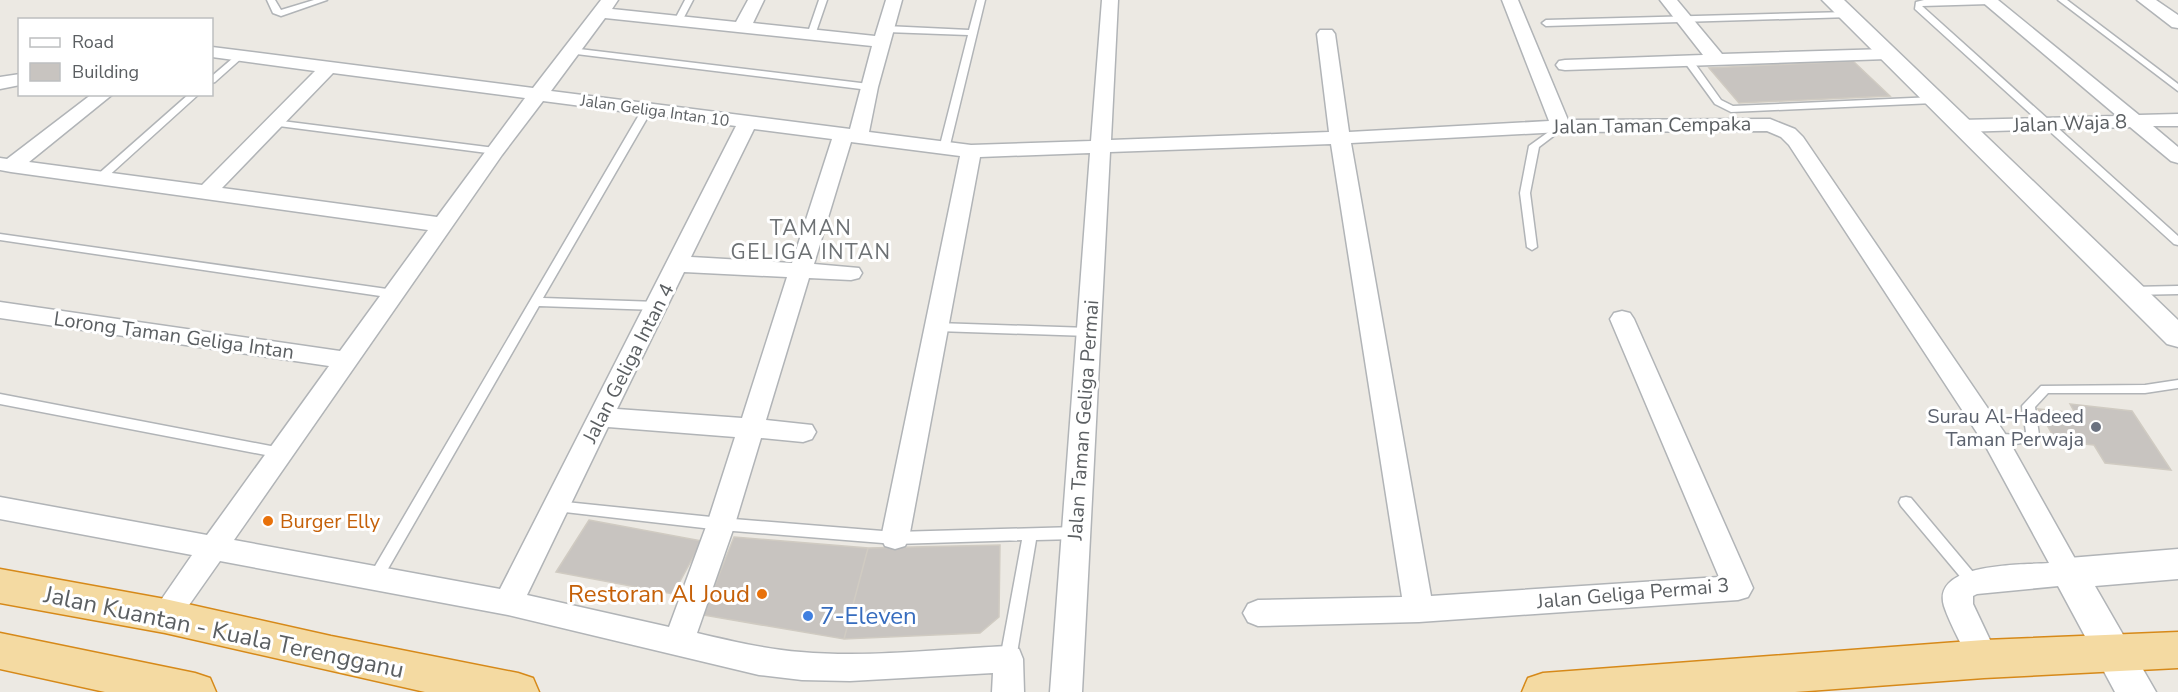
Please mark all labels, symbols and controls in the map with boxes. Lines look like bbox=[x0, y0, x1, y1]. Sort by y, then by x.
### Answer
legend bbox=[18, 18, 213, 96]
text: Road bbox=[72, 30, 114, 54]
text: Building bbox=[72, 60, 139, 84]
street label: Jalan Geliga Intan 10 bbox=[578, 89, 731, 132]
street label: Jalan Waja 8 bbox=[2012, 108, 2127, 139]
street label: Jalan Taman Cempaka bbox=[1551, 110, 1752, 141]
district label: TAMAN GELIGA INTAN bbox=[730, 214, 892, 266]
street label: Jalan Geliga Intan 4 bbox=[576, 279, 680, 449]
street label: Jalan Taman Geliga Permai bbox=[1062, 299, 1105, 542]
street label: Lorong Taman Geliga Intan bbox=[52, 305, 296, 366]
place label: Surau Al-Hadeed Taman Perwaja bbox=[1927, 403, 2084, 453]
marker: Surau Al-Hadeed Taman Perwaja bbox=[2089, 420, 2103, 434]
place label: Burger Elly bbox=[280, 508, 381, 535]
marker: Burger Elly bbox=[261, 514, 275, 528]
street label: Jalan Geliga Permai 3 bbox=[1535, 572, 1730, 615]
street label: Jalan Kuantan - Kuala Terengganu bbox=[40, 578, 407, 686]
place label: Restoran Al Joud bbox=[568, 578, 750, 610]
marker: Restoran Al Joud bbox=[755, 587, 769, 601]
place label: 7-Eleven bbox=[820, 600, 917, 632]
marker: 7-Eleven bbox=[801, 609, 815, 623]

